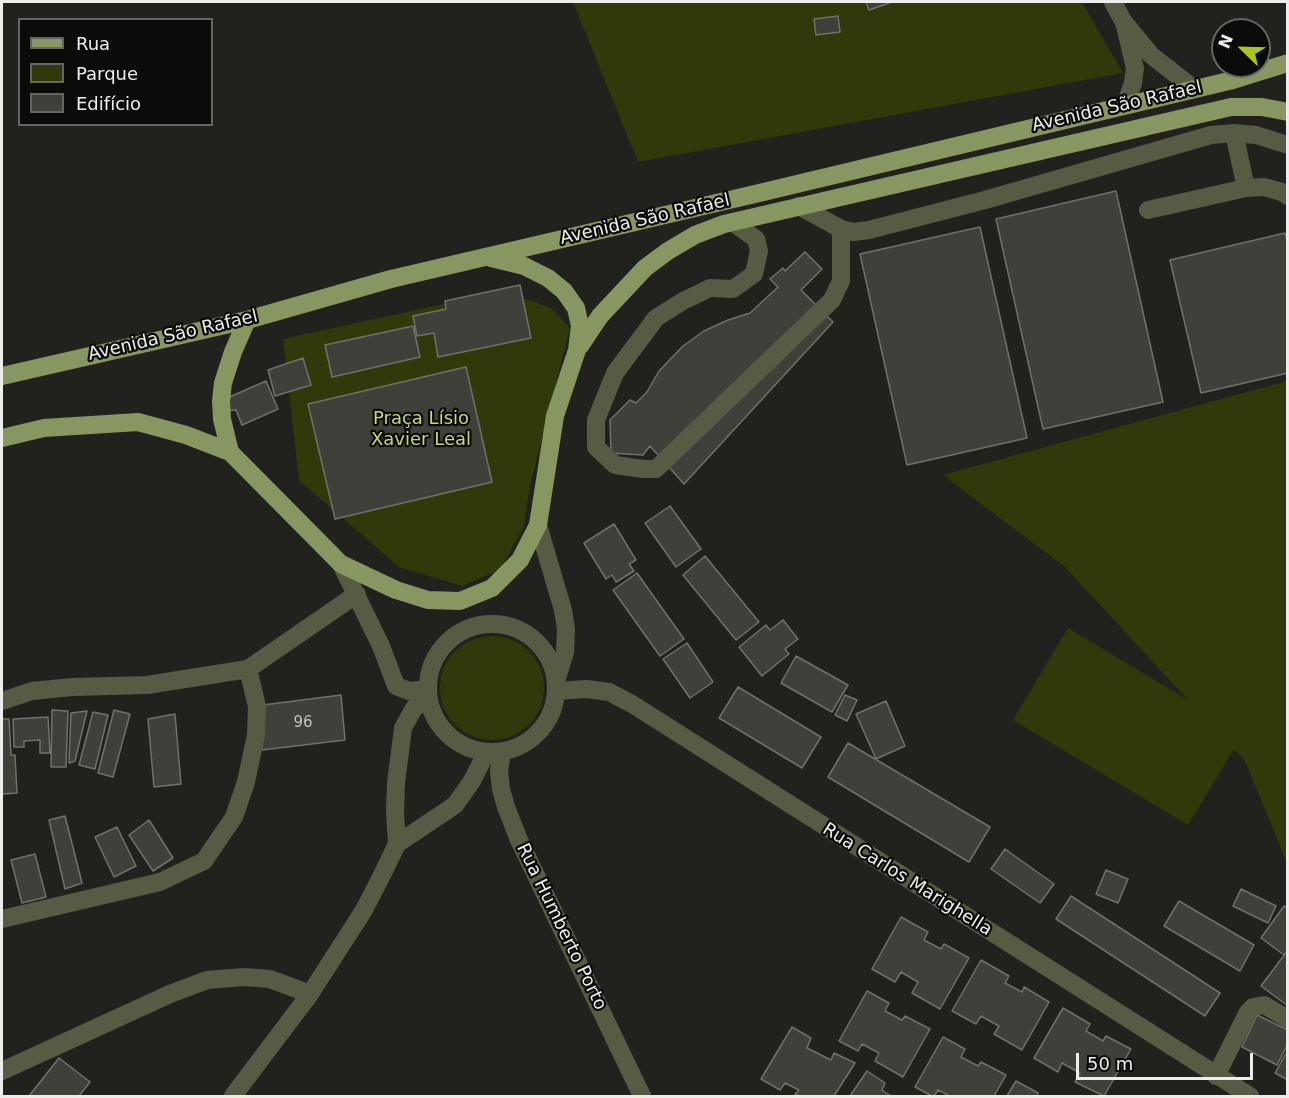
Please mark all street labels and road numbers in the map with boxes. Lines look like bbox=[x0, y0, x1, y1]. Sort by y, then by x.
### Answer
street label: Avenida São Rafael bbox=[1030, 77, 1204, 137]
street label: Avenida São Rafael bbox=[558, 190, 732, 250]
street label: Avenida São Rafael bbox=[86, 306, 260, 366]
street label: Rua Carlos Marighella bbox=[818, 819, 996, 941]
street label: Rua Humberto Porto bbox=[511, 840, 611, 1014]

